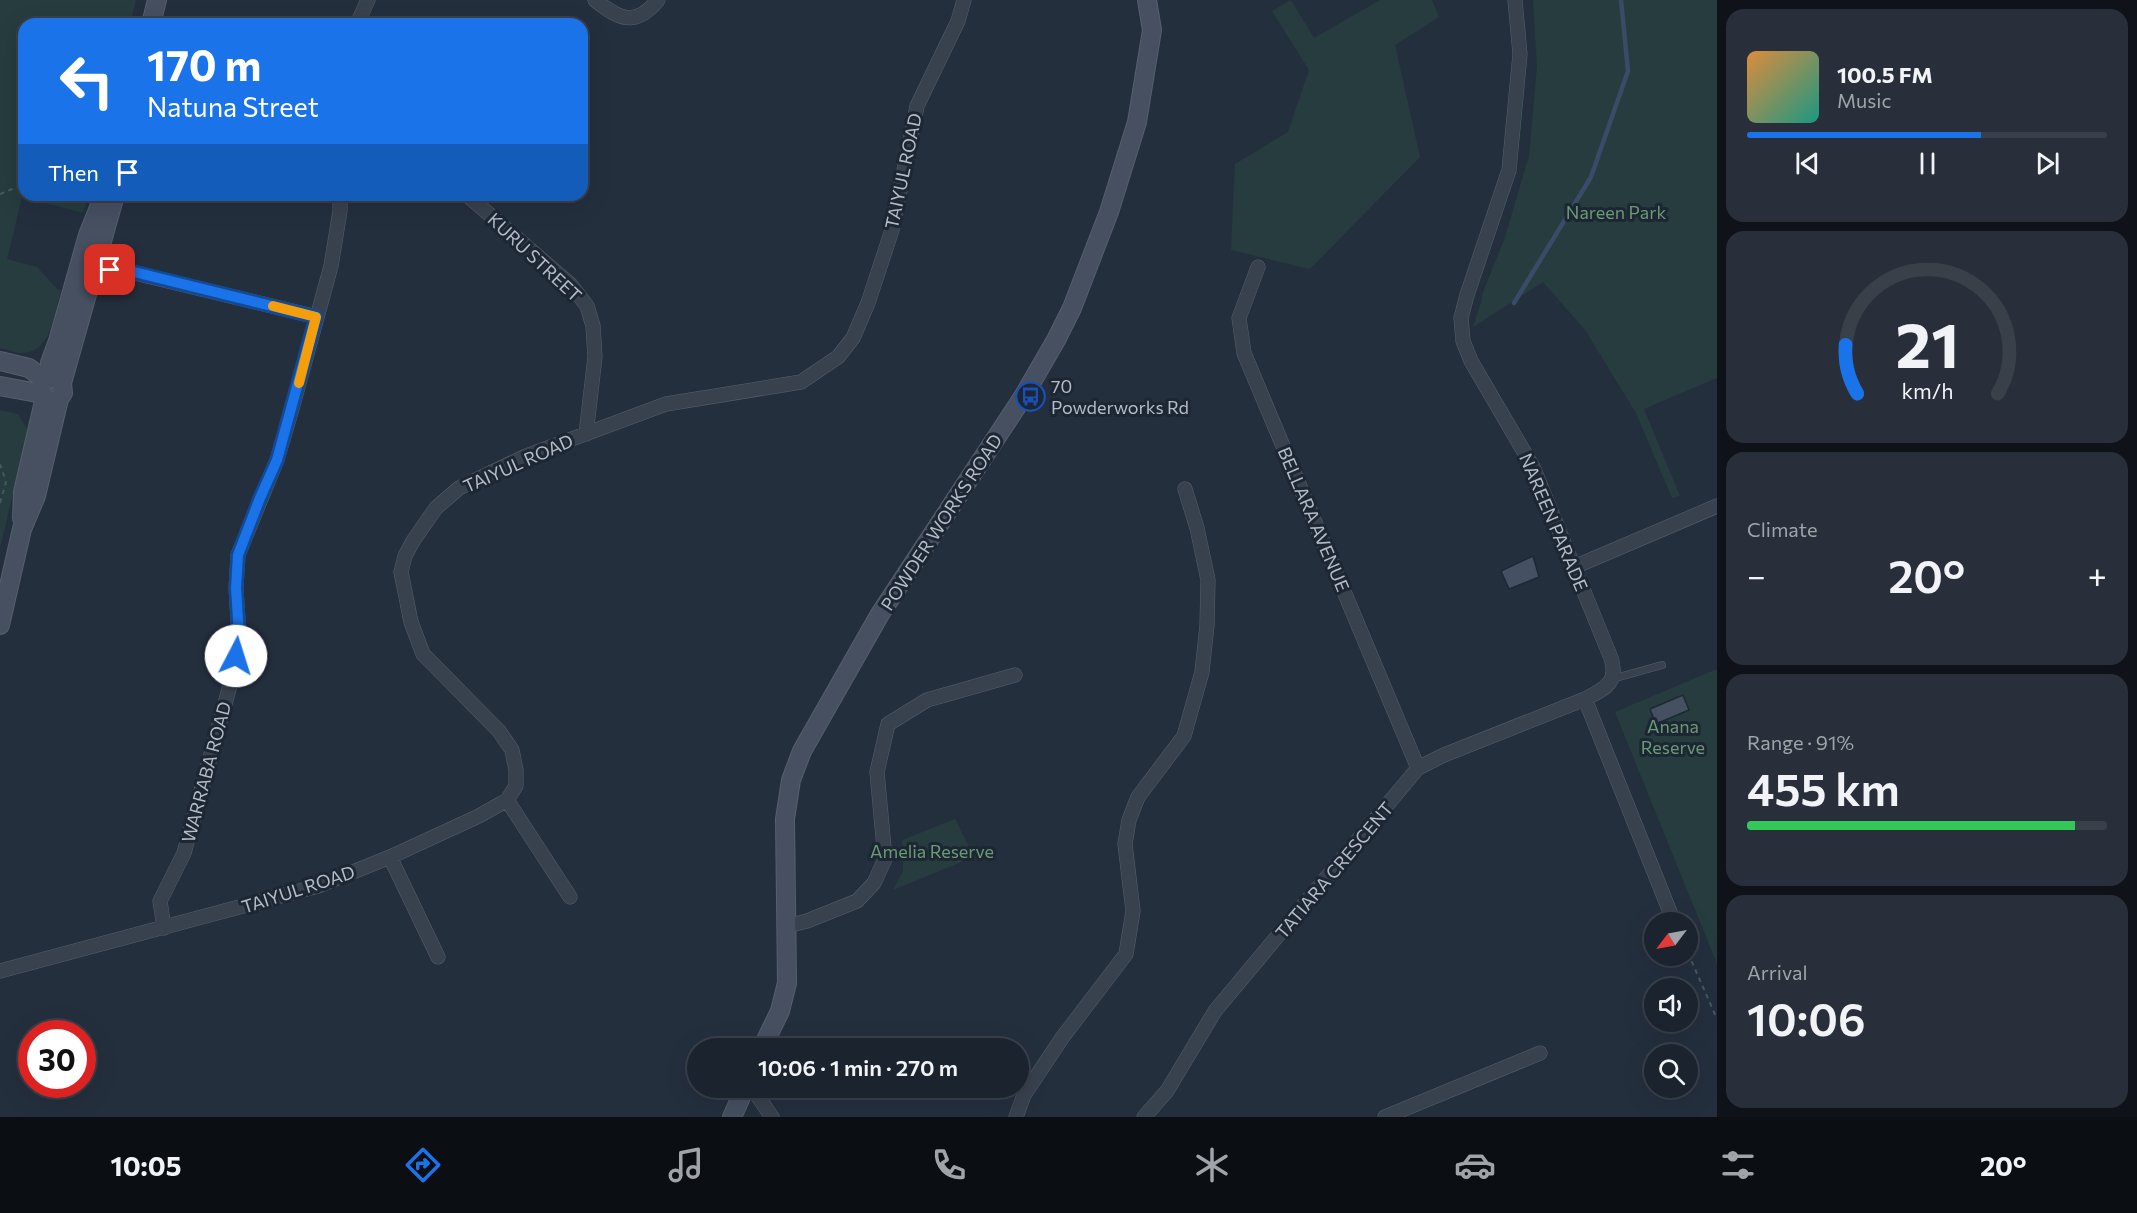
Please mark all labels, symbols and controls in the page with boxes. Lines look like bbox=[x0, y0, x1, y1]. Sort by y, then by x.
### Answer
text: 170 m bbox=[147, 38, 261, 90]
icon: left bbox=[48, 42, 126, 120]
text: 100.5 FM bbox=[1837, 61, 1933, 88]
text: Music bbox=[1837, 88, 1891, 112]
text: Natuna Street bbox=[147, 90, 319, 123]
street label: TAIYUL ROAD bbox=[880, 111, 926, 231]
icon: previous bbox=[1791, 147, 1824, 180]
icon: pause bbox=[1911, 147, 1944, 180]
icon: next bbox=[2031, 147, 2064, 180]
icon: arrive bbox=[111, 156, 144, 189]
text: Then bbox=[48, 159, 99, 186]
park label: Nareen Park bbox=[1566, 201, 1666, 223]
street label: KURU STREET bbox=[483, 208, 587, 306]
pin bbox=[84, 244, 135, 295]
icon: arrive bbox=[93, 253, 126, 286]
text: 21 bbox=[1895, 305, 1959, 381]
place label: 70 Powderworks Rd bbox=[1051, 375, 1189, 418]
text: km/h bbox=[1901, 377, 1953, 403]
bus stop icon: 70 Powderworks Rd bbox=[1014, 380, 1046, 412]
street label: TAIYUL ROAD bbox=[460, 429, 576, 497]
street label: POWDER WORKS ROAD bbox=[876, 430, 1006, 614]
street label: BELLARA AVENUE bbox=[1274, 443, 1354, 595]
street label: NAREEN PARADE bbox=[1515, 450, 1593, 594]
text: Climate bbox=[1747, 517, 1817, 541]
text: 20° bbox=[1888, 547, 1965, 602]
text: − bbox=[1747, 554, 1766, 595]
text: + bbox=[2088, 554, 2107, 595]
position arrow bbox=[204, 624, 268, 688]
street label: WARRABA ROAD bbox=[177, 699, 235, 845]
park label: Anana Reserve bbox=[1641, 715, 1705, 758]
text: Range · 91% bbox=[1747, 730, 1854, 754]
text: 455 km bbox=[1747, 760, 1900, 815]
street label: TATIARA CRESCENT bbox=[1270, 797, 1398, 943]
park label: Amelia Reserve bbox=[870, 840, 994, 862]
street label: TAIYUL ROAD bbox=[239, 860, 357, 918]
north arrow bbox=[1644, 912, 1698, 966]
map controls bbox=[1644, 912, 1698, 1098]
text: Arrival bbox=[1747, 960, 1808, 984]
button: sound bbox=[1644, 978, 1698, 1032]
text: 10:06 bbox=[1747, 990, 1866, 1045]
speed limit sign: 30 bbox=[18, 1020, 96, 1098]
button: search bbox=[1644, 1044, 1698, 1098]
text: 10:06 · 1 min · 270 m bbox=[758, 1054, 958, 1081]
icon: directions bbox=[402, 1144, 444, 1186]
icon: music bbox=[665, 1144, 707, 1186]
icon: phone bbox=[928, 1144, 970, 1186]
icon: climate bbox=[1191, 1144, 1233, 1186]
icon: car bbox=[1454, 1144, 1496, 1186]
icon: filters bbox=[1717, 1144, 1759, 1186]
text: 10:05 bbox=[110, 1149, 181, 1182]
text: 20° bbox=[1980, 1149, 2027, 1182]

